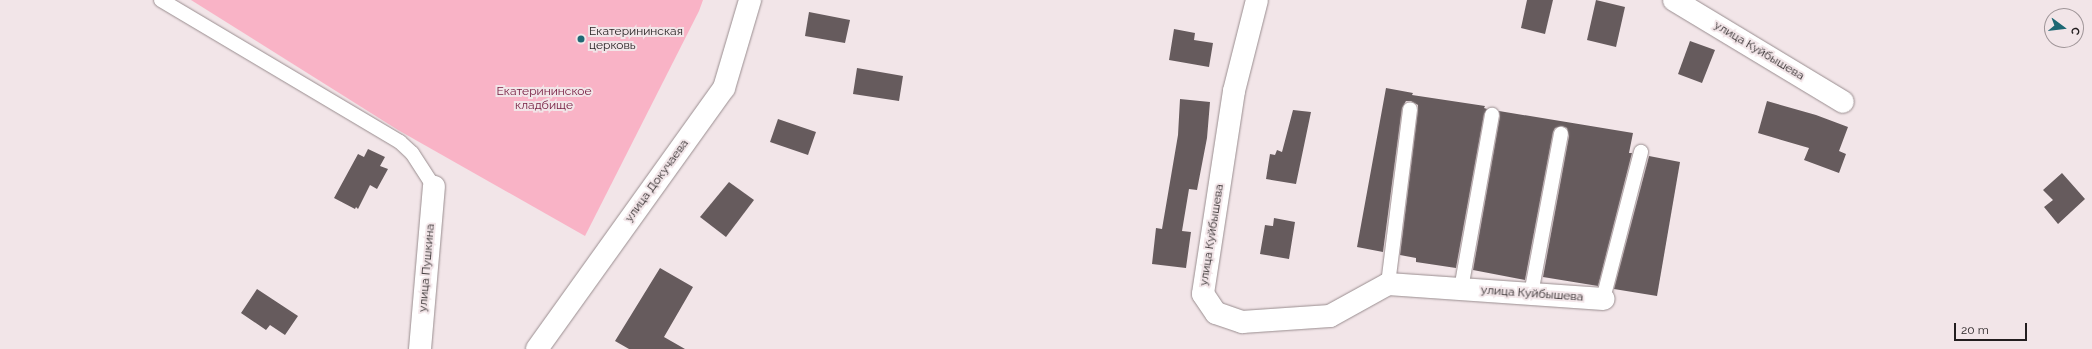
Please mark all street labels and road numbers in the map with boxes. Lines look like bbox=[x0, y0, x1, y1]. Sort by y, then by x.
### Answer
street label: улица Куйбышева bbox=[1711, 18, 1807, 84]
street label: улица Докучаева bbox=[622, 137, 692, 225]
street label: улица Куйбышева bbox=[1197, 183, 1227, 287]
street label: улица Пушкина bbox=[416, 223, 438, 313]
street label: улица Куйбышева bbox=[1480, 283, 1584, 305]

